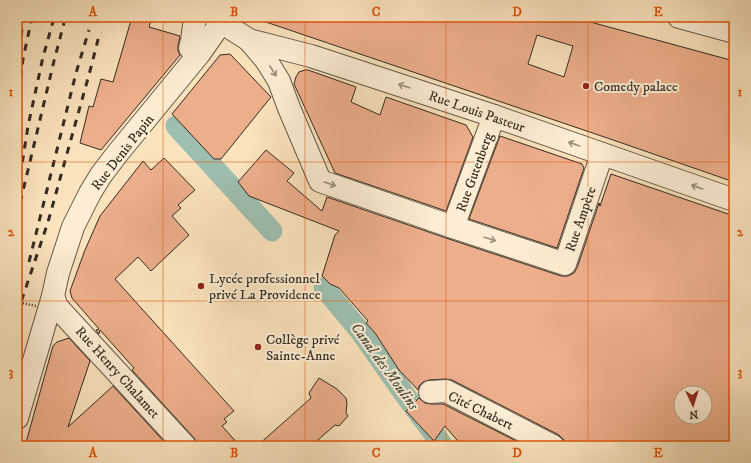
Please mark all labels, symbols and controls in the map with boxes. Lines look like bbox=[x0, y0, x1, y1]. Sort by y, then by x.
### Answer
text: A bbox=[88, 4, 98, 20]
text: B bbox=[230, 4, 238, 20]
text: C bbox=[372, 4, 381, 20]
text: D bbox=[512, 4, 522, 20]
text: E bbox=[653, 4, 663, 20]
one-way arrow bbox=[269, 65, 277, 76]
place label: Comedy palace bbox=[594, 78, 678, 96]
marker: Comedy palace bbox=[581, 81, 591, 91]
one-way arrow bbox=[398, 82, 410, 90]
text: 1 bbox=[9, 84, 14, 100]
text: 1 bbox=[738, 84, 743, 100]
street label: Rue Louis Pasteur bbox=[426, 87, 528, 137]
street label: Rue Denis Papin bbox=[87, 110, 159, 194]
street label: Rue Gutenberg bbox=[452, 130, 498, 215]
one-way arrow bbox=[569, 140, 581, 148]
one-way arrow bbox=[323, 181, 336, 188]
one-way arrow bbox=[692, 183, 704, 191]
street label: Rue Ampère bbox=[561, 184, 601, 254]
text: 2 bbox=[8, 224, 15, 240]
text: 2 bbox=[737, 224, 744, 240]
one-way arrow bbox=[484, 236, 497, 243]
place label: Lycée professionnel privé La Providence bbox=[208, 270, 321, 304]
marker: Lycée professionnel privé La Providence bbox=[196, 281, 206, 291]
water label: Canal des Moulins bbox=[346, 319, 423, 414]
street label: Rue Henry Chalamet bbox=[71, 323, 164, 423]
place label: Collège privé Sainte-Anne bbox=[266, 331, 340, 365]
marker: Collège privé Sainte-Anne bbox=[253, 342, 263, 352]
text: 3 bbox=[9, 364, 14, 380]
text: 3 bbox=[738, 364, 743, 380]
north arrow bbox=[673, 385, 713, 425]
street label: Cité Chabert bbox=[445, 387, 517, 435]
text: N bbox=[689, 407, 699, 421]
text: A bbox=[88, 445, 98, 461]
text: B bbox=[230, 445, 238, 461]
text: C bbox=[372, 445, 381, 461]
text: D bbox=[512, 445, 522, 461]
text: E bbox=[653, 445, 663, 461]

